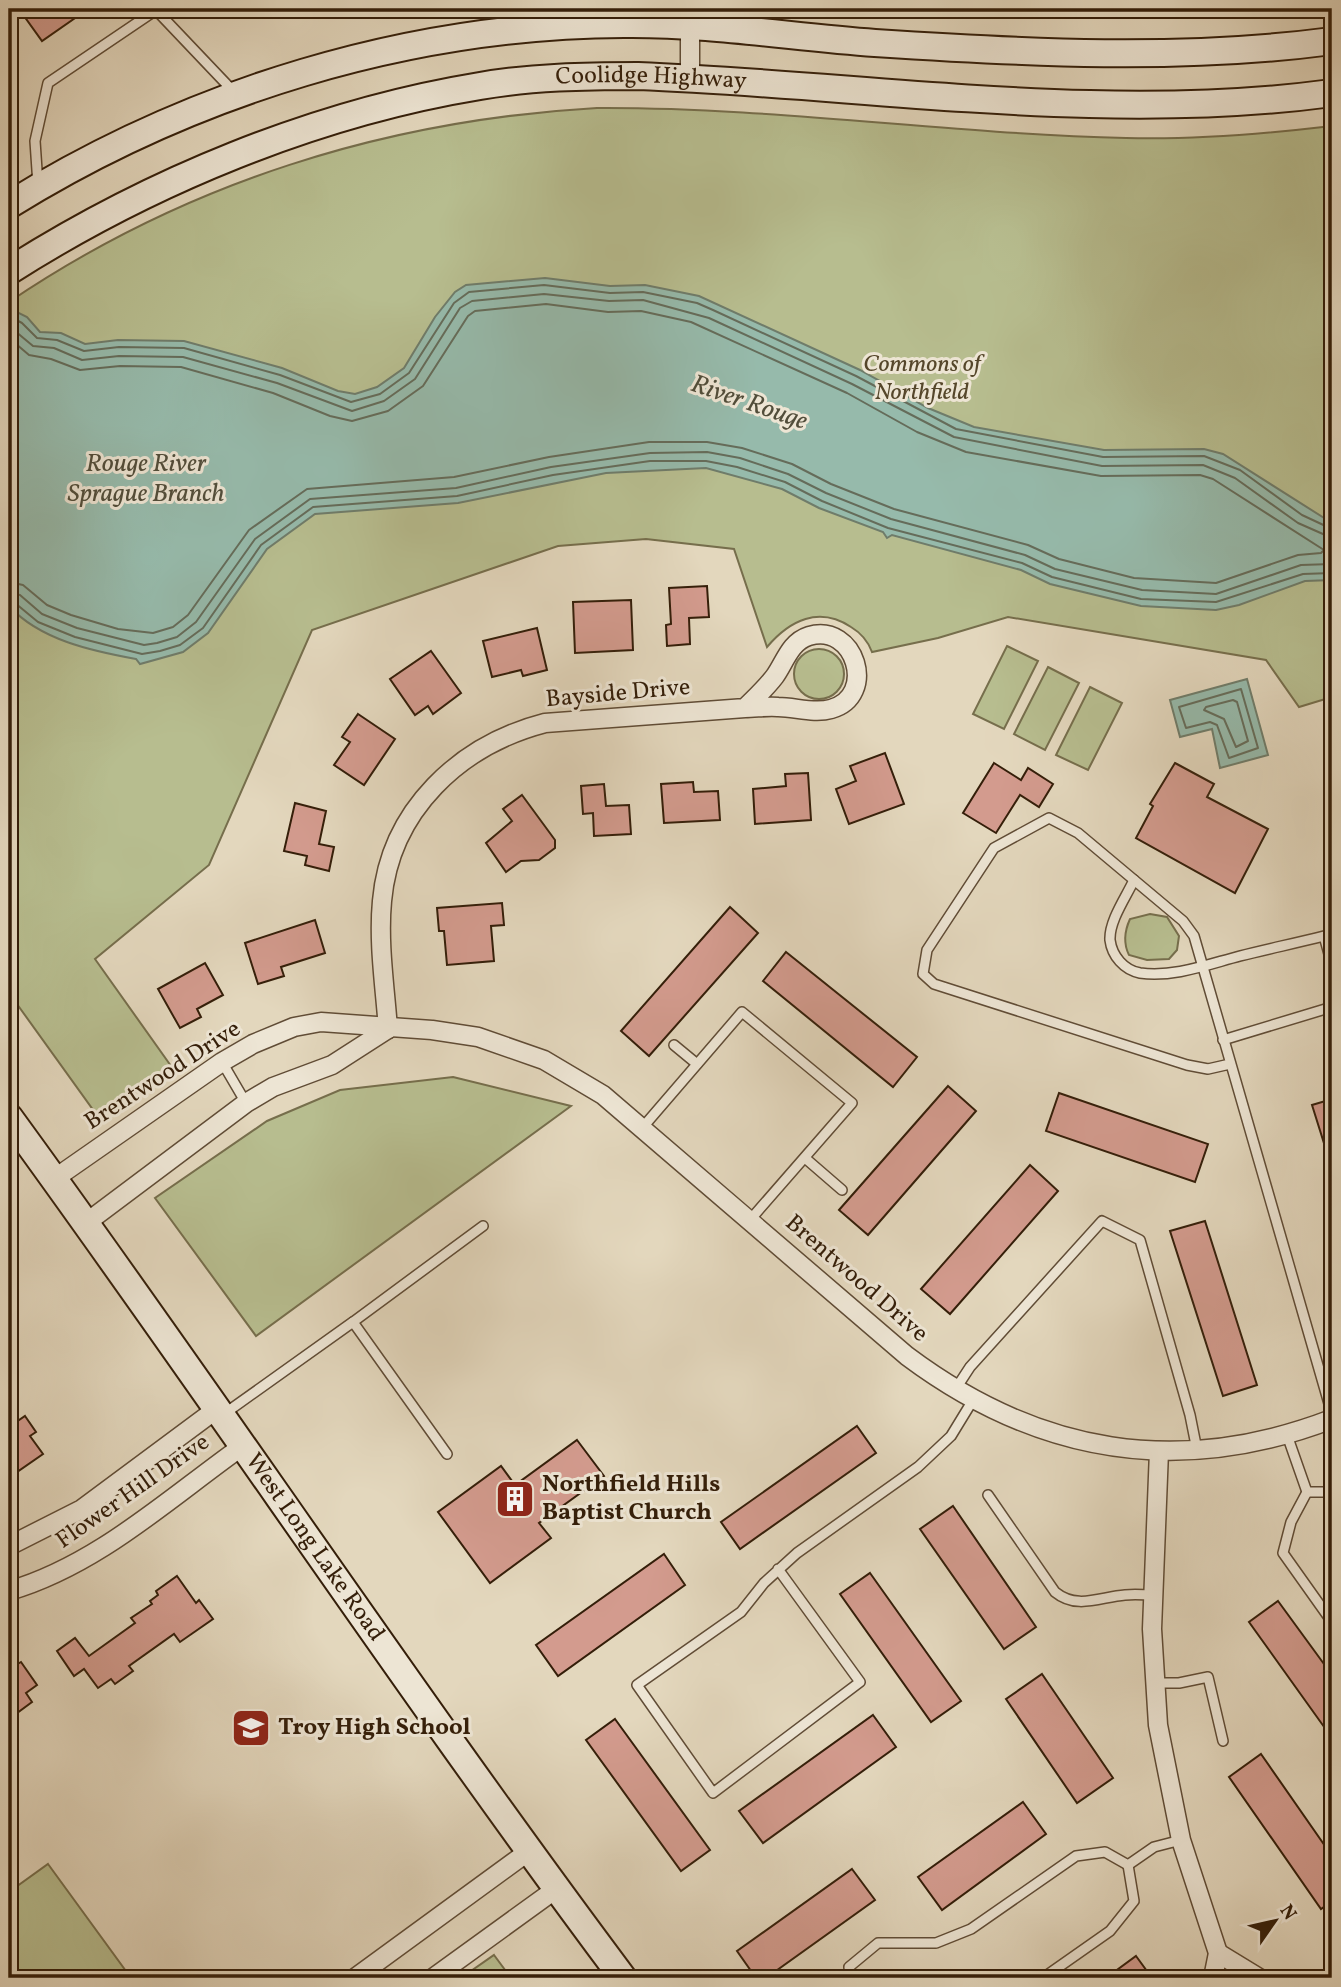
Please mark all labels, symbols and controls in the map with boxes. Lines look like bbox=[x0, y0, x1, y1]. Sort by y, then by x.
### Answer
street label: Coolidge Highway bbox=[555, 59, 748, 99]
park label: Commons of Northfield bbox=[863, 348, 986, 410]
water label: River Rouge bbox=[686, 366, 812, 440]
water label: Rouge River Sprague Branch bbox=[68, 446, 224, 512]
street label: Bayside Drive bbox=[544, 671, 692, 717]
street label: Brentwood Drive bbox=[78, 1013, 248, 1139]
street label: Brentwood Drive bbox=[777, 1207, 935, 1351]
street label: Flower Hill Drive bbox=[49, 1426, 217, 1558]
street label: West Long Lake Road bbox=[236, 1447, 392, 1649]
place label: Northfield Hills Baptist Church bbox=[542, 1468, 720, 1530]
building icon: Northfield Hills Baptist Church bbox=[494, 1478, 536, 1520]
school or university icon: Troy High School bbox=[230, 1707, 272, 1749]
place label: Troy High School bbox=[278, 1711, 471, 1745]
north arrow bbox=[1240, 1885, 1310, 1955]
text: N bbox=[1273, 1900, 1302, 1926]

